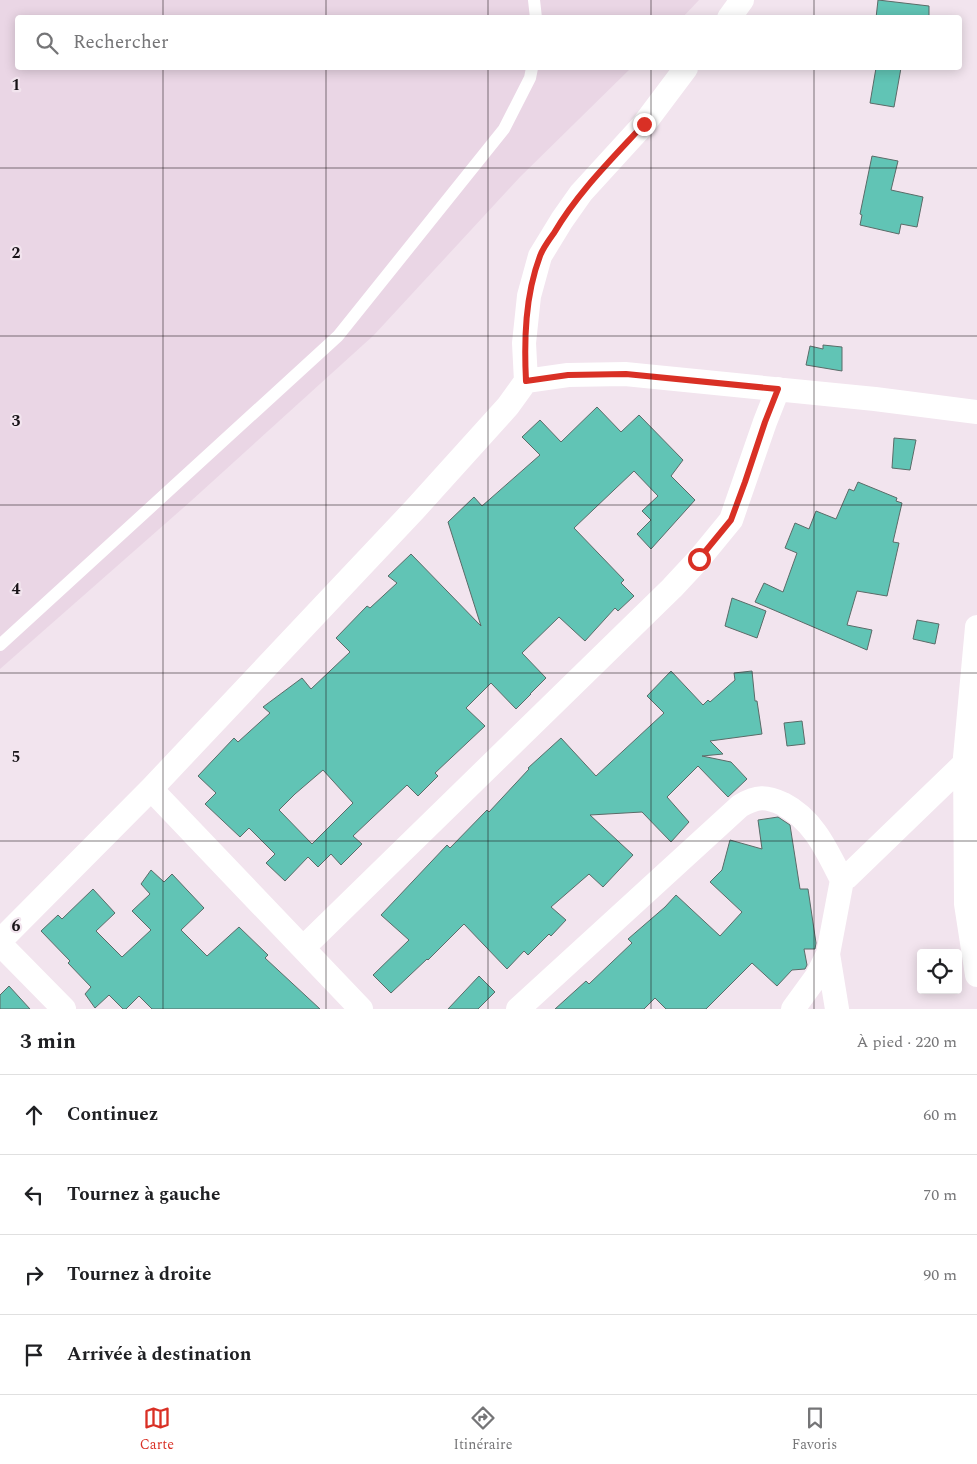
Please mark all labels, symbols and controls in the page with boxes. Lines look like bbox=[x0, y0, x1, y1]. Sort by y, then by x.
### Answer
search box bbox=[15, 15, 962, 70]
text: Rechercher bbox=[73, 28, 169, 57]
icon: search bbox=[33, 29, 61, 57]
text: 1 bbox=[12, 73, 20, 97]
route end bbox=[633, 113, 656, 136]
text: 2 bbox=[12, 241, 21, 265]
text: 3 bbox=[12, 409, 21, 433]
route start bbox=[688, 548, 711, 571]
text: 4 bbox=[12, 577, 21, 601]
text: 5 bbox=[12, 745, 20, 769]
text: 6 bbox=[12, 914, 21, 938]
map controls bbox=[917, 949, 962, 994]
button: locate bbox=[917, 949, 962, 994]
text: 3 min bbox=[20, 1026, 76, 1058]
text: À pied · 220 m bbox=[856, 1030, 957, 1054]
text: Continuez bbox=[67, 1100, 158, 1129]
icon: ahead bbox=[20, 1101, 48, 1129]
text: 60 m bbox=[923, 1103, 957, 1127]
text: Tournez à gauche bbox=[67, 1180, 220, 1209]
icon: left bbox=[20, 1181, 48, 1209]
text: 70 m bbox=[923, 1183, 957, 1207]
text: Tournez à droite bbox=[67, 1260, 211, 1289]
icon: right bbox=[20, 1261, 48, 1289]
text: 90 m bbox=[923, 1263, 957, 1287]
text: Arrivée à destination bbox=[67, 1340, 251, 1369]
icon: arrive bbox=[20, 1341, 48, 1369]
tab: Carte bbox=[140, 1404, 174, 1455]
tab: Itinéraire bbox=[453, 1404, 512, 1455]
tab: Favoris bbox=[792, 1404, 837, 1455]

